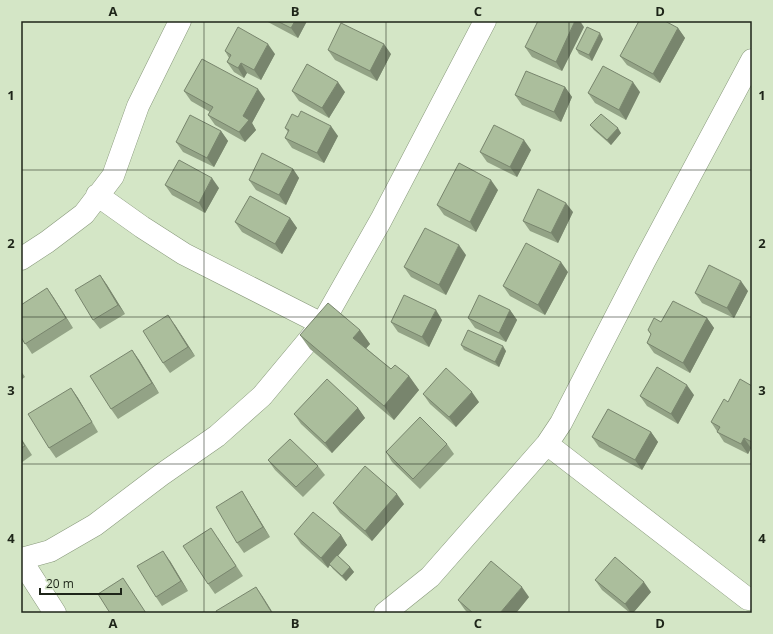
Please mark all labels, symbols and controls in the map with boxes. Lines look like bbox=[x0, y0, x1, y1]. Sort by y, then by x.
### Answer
text: A bbox=[109, 2, 118, 20]
text: B bbox=[291, 2, 300, 20]
text: C bbox=[474, 2, 482, 20]
text: D bbox=[655, 2, 665, 20]
text: 1 bbox=[7, 86, 15, 104]
text: 1 bbox=[758, 86, 766, 104]
text: 2 bbox=[7, 234, 15, 252]
text: 2 bbox=[758, 234, 766, 252]
text: 3 bbox=[7, 381, 15, 399]
text: 3 bbox=[758, 381, 766, 399]
text: 4 bbox=[7, 529, 15, 547]
text: 4 bbox=[758, 529, 766, 547]
scale bar bbox=[40, 570, 121, 596]
text: 20 m bbox=[46, 575, 74, 592]
text: A bbox=[109, 614, 118, 632]
text: B bbox=[291, 614, 300, 632]
text: C bbox=[474, 614, 482, 632]
text: D bbox=[655, 614, 665, 632]

